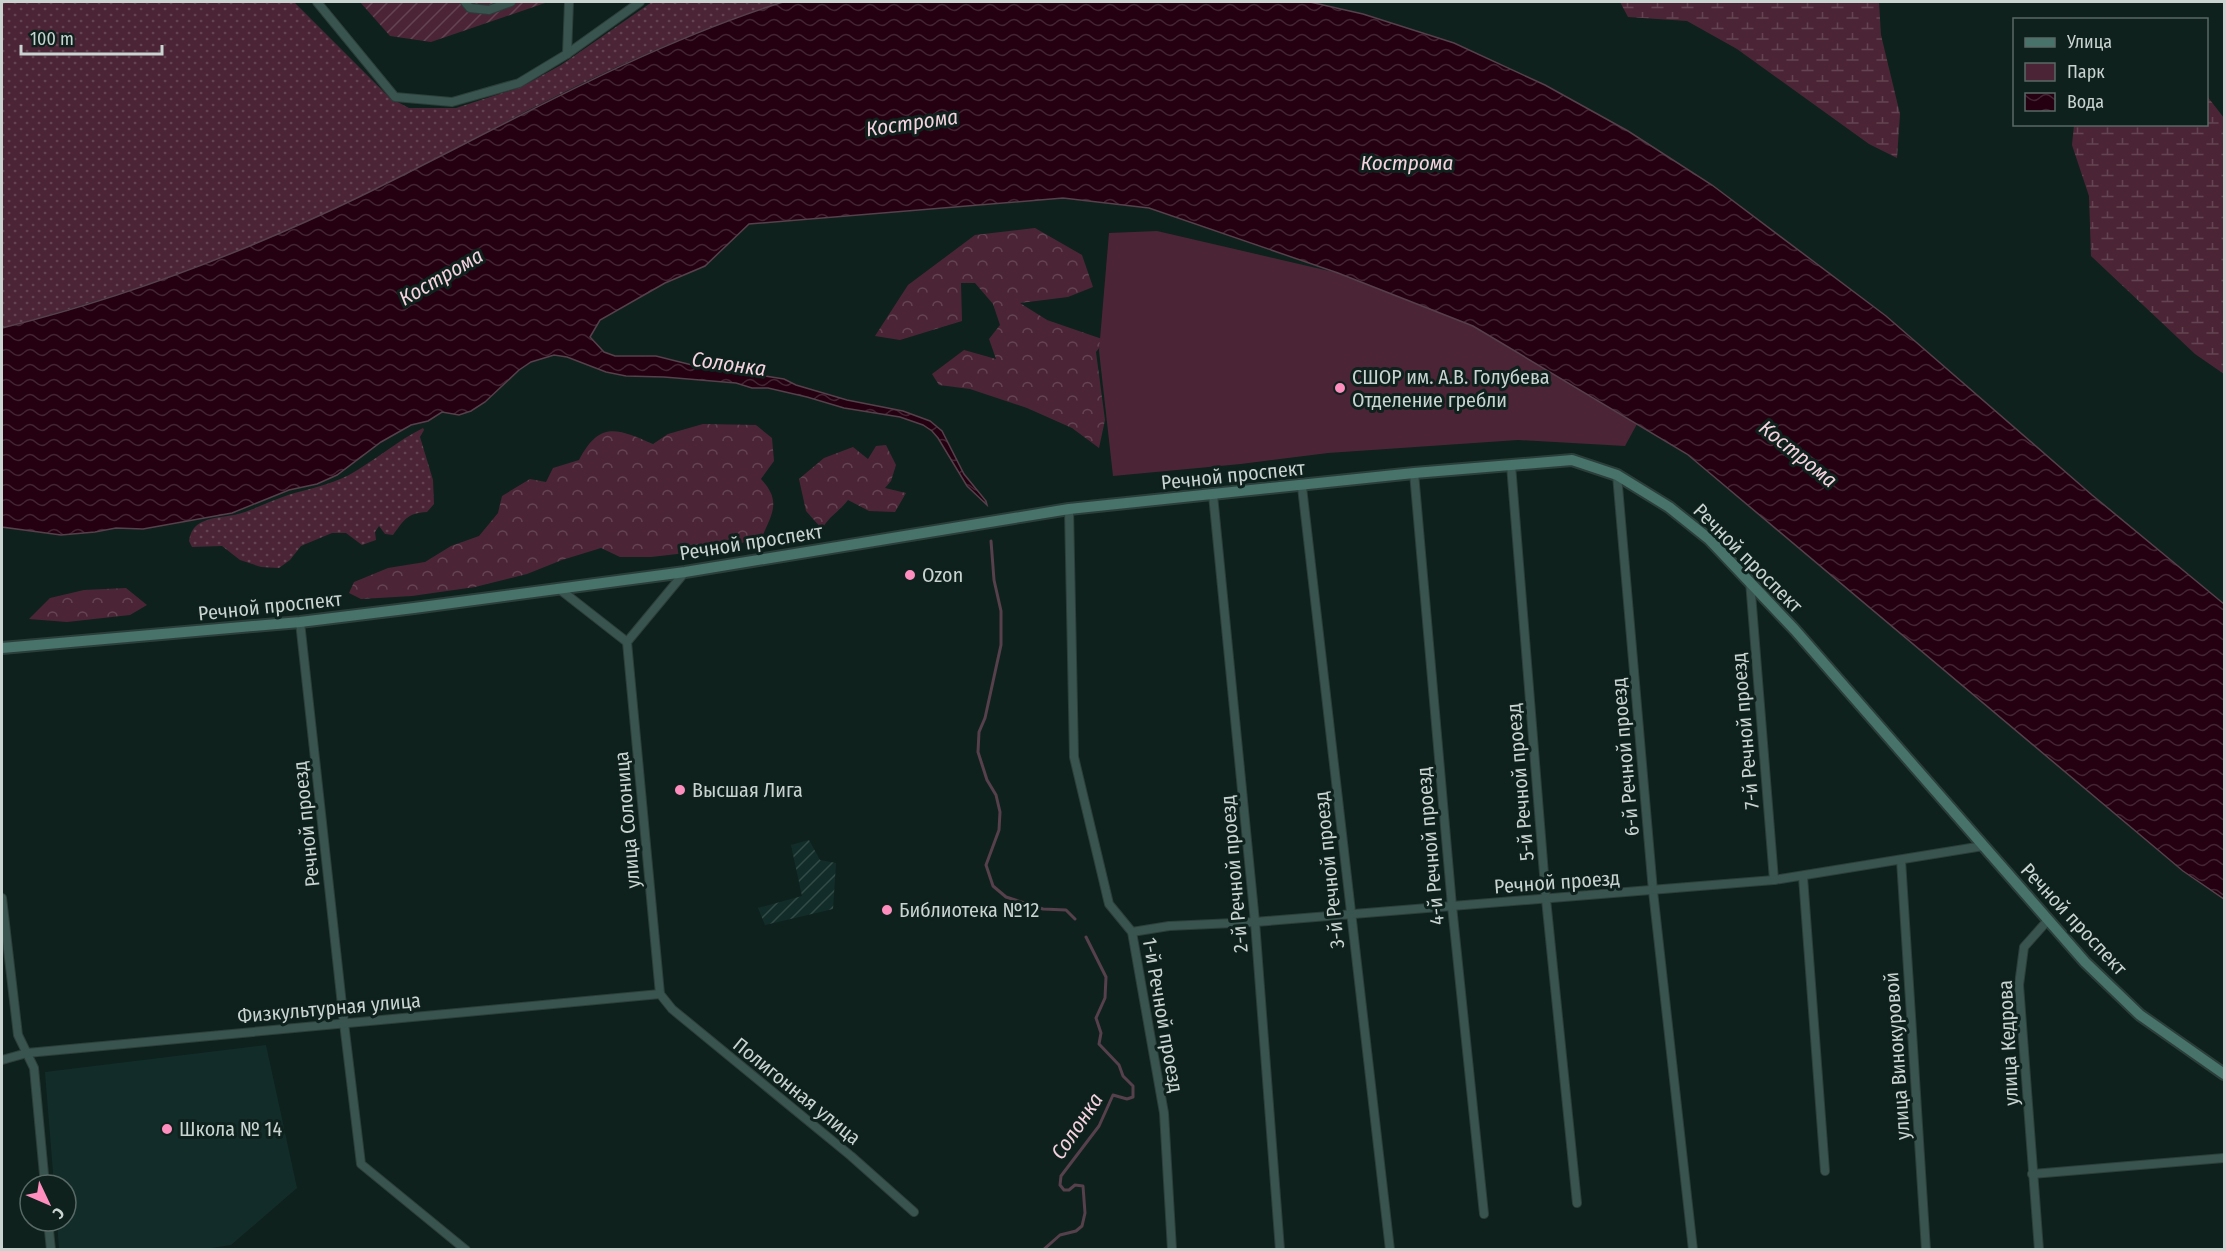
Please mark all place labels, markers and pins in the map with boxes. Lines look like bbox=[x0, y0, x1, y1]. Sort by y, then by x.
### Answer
place label: СШОР им. А.В. Голубева Отделение гребли bbox=[1352, 365, 1550, 412]
marker: СШОР им. А.В. Голубева Отделение гребли bbox=[1333, 381, 1347, 395]
place label: Ozon bbox=[922, 563, 963, 587]
marker: Ozon bbox=[903, 568, 917, 582]
place label: Высшая Лига bbox=[692, 778, 803, 802]
marker: Высшая Лига bbox=[673, 783, 687, 797]
place label: Библиотека №12 bbox=[899, 898, 1039, 922]
marker: Библиотека №12 bbox=[880, 903, 894, 917]
place label: Школа № 14 bbox=[179, 1117, 282, 1141]
marker: Школа № 14 bbox=[160, 1122, 174, 1136]

